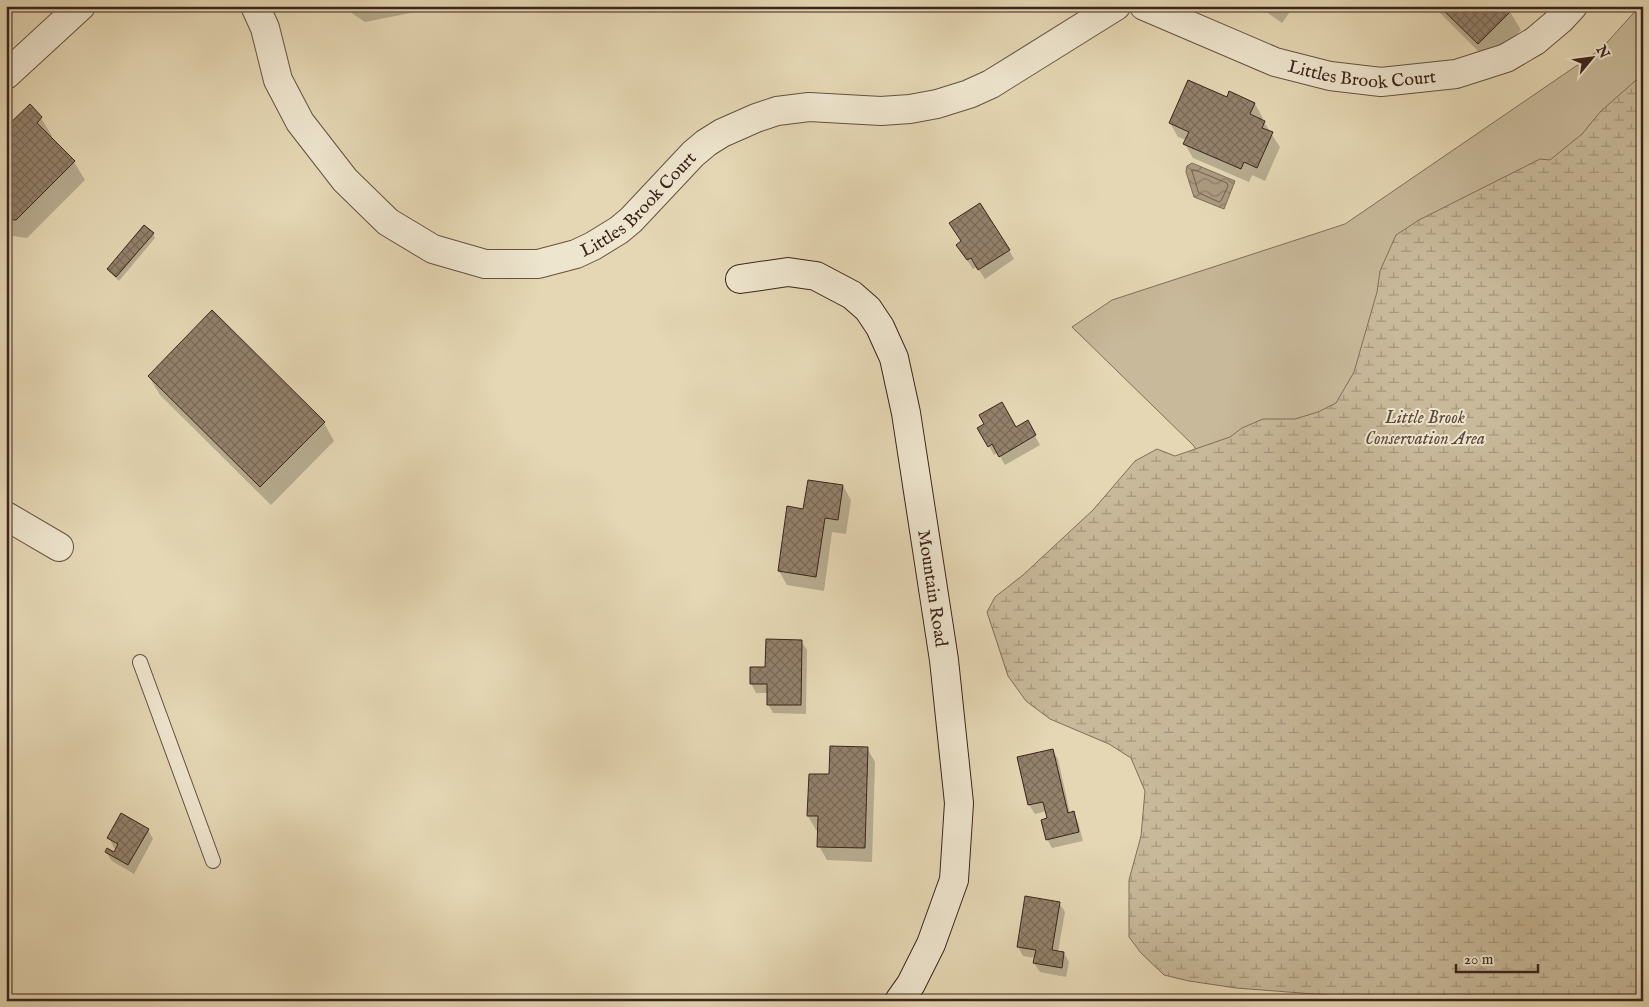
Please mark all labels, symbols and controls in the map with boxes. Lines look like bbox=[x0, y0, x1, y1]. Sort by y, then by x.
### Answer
north arrow bbox=[1566, 32, 1616, 82]
text: N bbox=[1591, 42, 1613, 62]
street label: Littles Brook Court bbox=[1285, 56, 1437, 95]
street label: Littles Brook Court bbox=[577, 147, 702, 263]
park label: Little Brook Conservation Area bbox=[1365, 407, 1485, 451]
street label: Mountain Road bbox=[911, 528, 952, 649]
scale bar bbox=[1456, 942, 1539, 974]
text: 20 m bbox=[1464, 950, 1494, 969]

